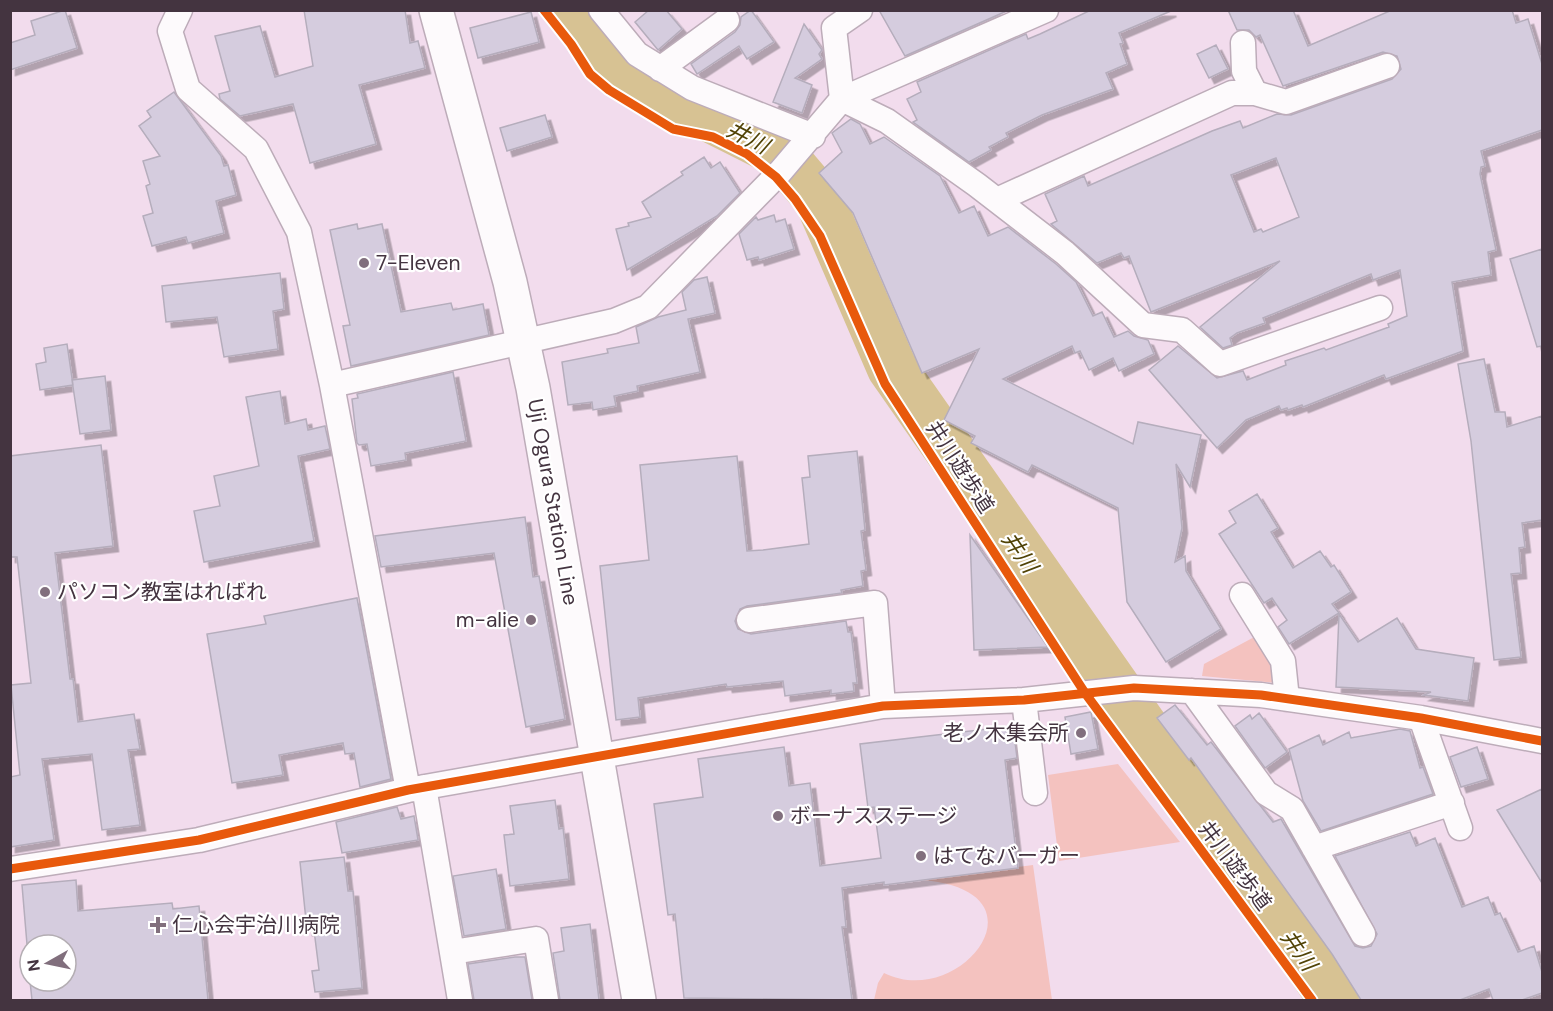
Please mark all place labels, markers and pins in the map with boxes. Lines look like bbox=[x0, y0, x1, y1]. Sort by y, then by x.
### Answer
place label: 7-Eleven bbox=[376, 249, 460, 277]
marker: 7-Eleven bbox=[357, 256, 371, 270]
place label: パソコン教室はればれ bbox=[57, 578, 267, 606]
marker: パソコン教室はればれ bbox=[38, 585, 52, 599]
place label: m-alie bbox=[456, 606, 519, 634]
marker: m-alie bbox=[524, 613, 538, 627]
place label: 老ノ木集会所 bbox=[943, 719, 1069, 747]
marker: 老ノ木集会所 bbox=[1074, 726, 1088, 740]
place label: ボーナスステージ bbox=[790, 802, 958, 830]
marker: ボーナスステージ bbox=[771, 809, 785, 823]
place label: はてなバーガー bbox=[933, 842, 1080, 870]
marker: はてなバーガー bbox=[914, 849, 928, 863]
place label: 仁心会宇治川病院 bbox=[172, 911, 340, 939]
marker: 仁心会宇治川病院 bbox=[149, 916, 167, 934]

